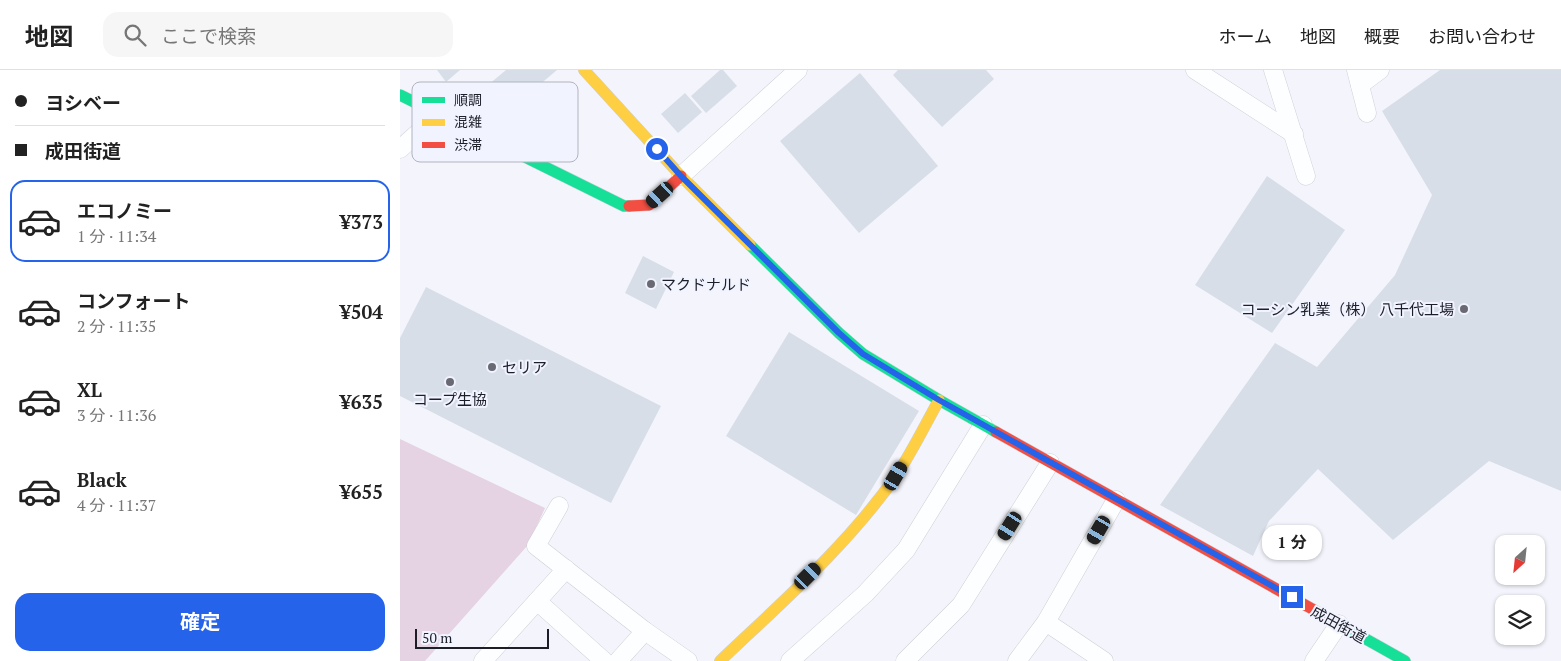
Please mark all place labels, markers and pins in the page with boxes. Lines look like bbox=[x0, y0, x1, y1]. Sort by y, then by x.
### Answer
place label: マクドナルド bbox=[661, 274, 751, 294]
marker: マクドナルド bbox=[645, 278, 657, 290]
place label: コーシン乳業（株） 八千代工場 bbox=[1241, 299, 1454, 319]
marker: コーシン乳業（株） 八千代工場 bbox=[1458, 303, 1470, 315]
place label: セリア bbox=[502, 357, 547, 377]
marker: セリア bbox=[486, 361, 498, 373]
marker: コープ生協 bbox=[444, 376, 456, 388]
place label: コープ生協 bbox=[413, 389, 487, 409]

